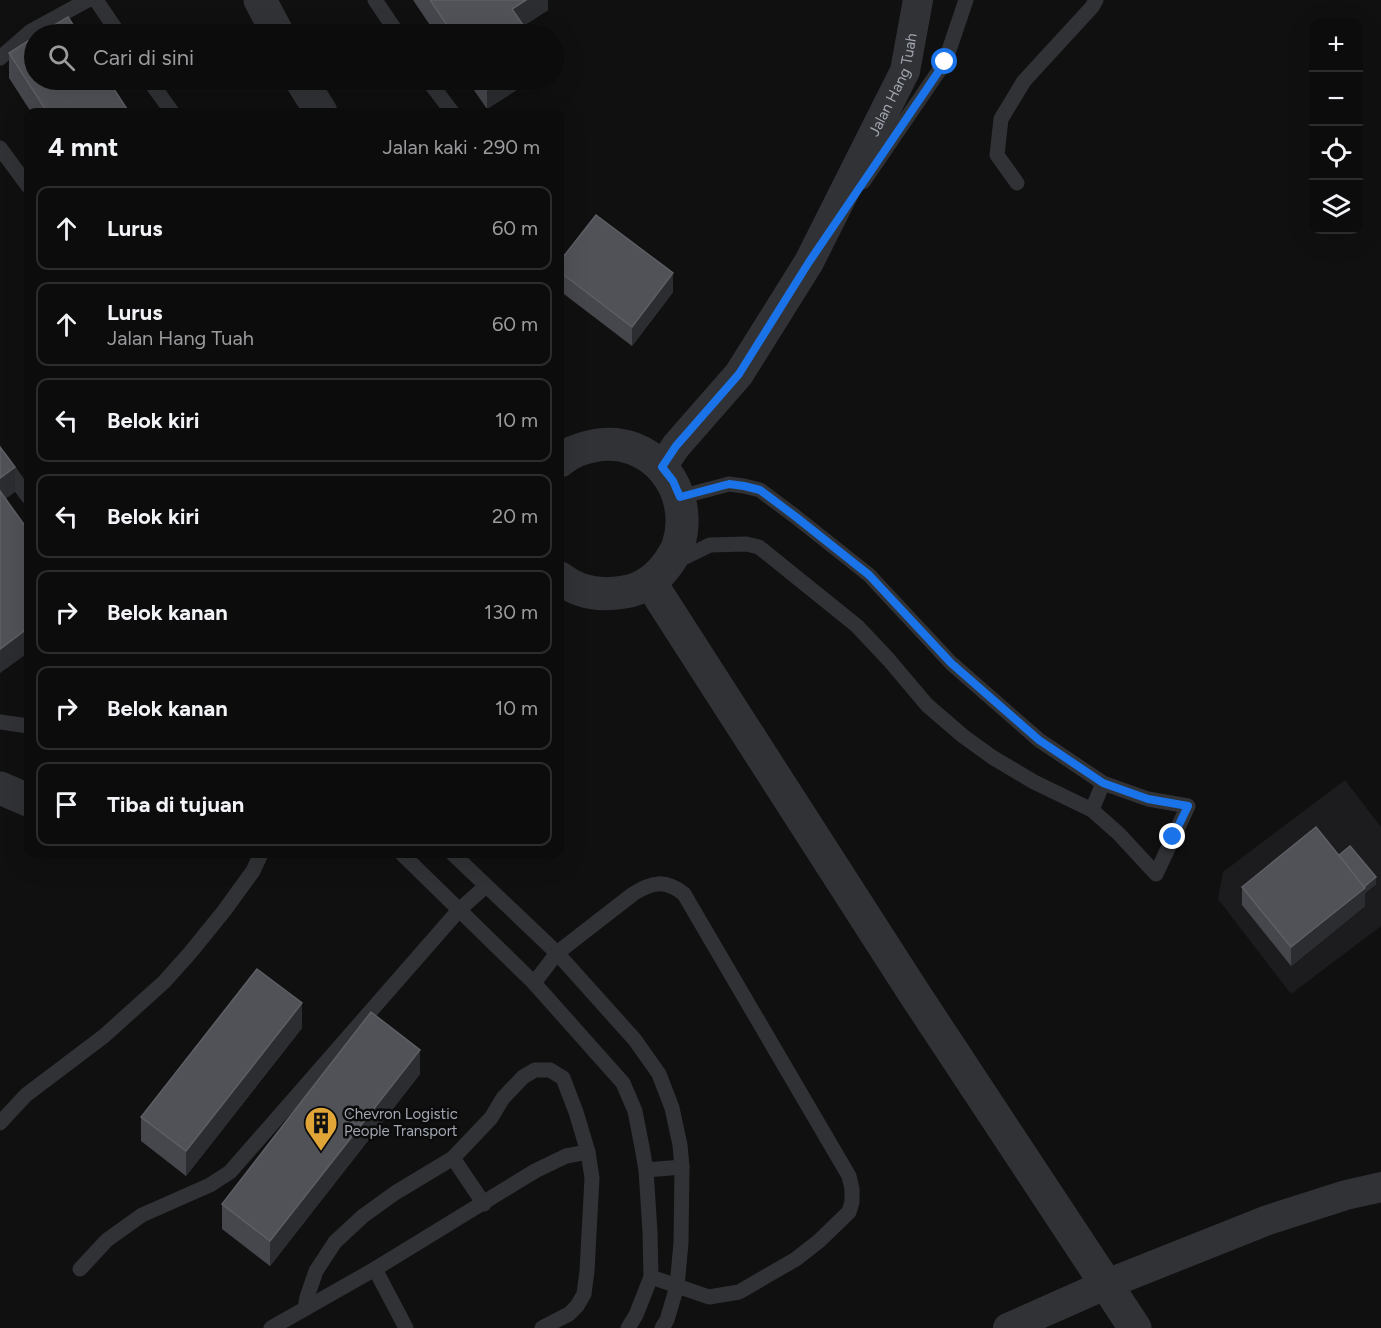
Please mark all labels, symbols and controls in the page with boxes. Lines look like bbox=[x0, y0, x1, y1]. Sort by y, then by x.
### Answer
map controls bbox=[1309, 18, 1363, 234]
button: + bbox=[1309, 18, 1363, 72]
search box bbox=[24, 24, 564, 90]
street label: Jalan Hang Tuah bbox=[865, 32, 921, 139]
icon: search bbox=[45, 41, 78, 74]
text: Cari di sini bbox=[93, 44, 194, 71]
route start bbox=[931, 48, 957, 74]
button: − bbox=[1309, 72, 1363, 126]
button: locate bbox=[1309, 126, 1363, 180]
text: 4 mnt bbox=[48, 131, 119, 163]
text: Jalan kaki · 290 m bbox=[383, 135, 540, 159]
button: layers bbox=[1309, 180, 1363, 234]
icon: ahead bbox=[50, 212, 83, 245]
text: Lurus bbox=[107, 215, 162, 242]
text: 60 m bbox=[492, 216, 538, 240]
text: Lurus bbox=[107, 299, 162, 326]
icon: ahead bbox=[50, 308, 83, 341]
text: 60 m bbox=[492, 312, 538, 336]
text: Jalan Hang Tuah bbox=[107, 326, 254, 350]
icon: left bbox=[50, 404, 83, 437]
text: Belok kiri bbox=[107, 407, 200, 434]
text: 10 m bbox=[495, 408, 538, 432]
icon: left bbox=[50, 500, 83, 533]
text: Belok kiri bbox=[107, 503, 200, 530]
text: 20 m bbox=[492, 504, 538, 528]
icon: right bbox=[50, 596, 83, 629]
text: Belok kanan bbox=[107, 599, 228, 626]
text: 130 m bbox=[484, 600, 538, 624]
icon: right bbox=[50, 692, 83, 725]
text: Belok kanan bbox=[107, 695, 228, 722]
text: 10 m bbox=[495, 696, 538, 720]
icon: arrive bbox=[50, 788, 83, 821]
text: Tiba di tujuan bbox=[107, 791, 244, 818]
route end bbox=[1159, 823, 1185, 849]
building icon: Chevron Logistic People Transport bbox=[303, 1105, 339, 1152]
place label: Chevron Logistic People Transport bbox=[344, 1105, 458, 1140]

